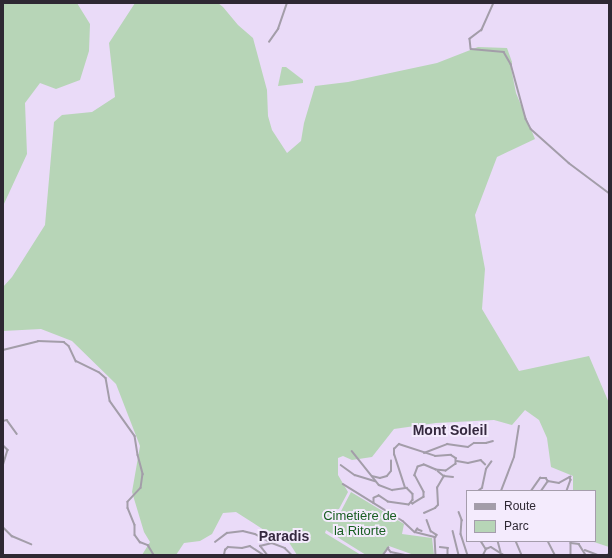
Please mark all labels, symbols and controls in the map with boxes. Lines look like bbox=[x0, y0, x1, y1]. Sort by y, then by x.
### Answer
district label: Mont Soleil bbox=[413, 422, 487, 438]
legend bbox=[466, 490, 596, 542]
text: Route bbox=[504, 499, 536, 513]
park label: Cimetière de la Ritorte bbox=[323, 509, 397, 540]
text: Parc bbox=[504, 519, 529, 533]
district label: Paradis bbox=[259, 528, 309, 544]

